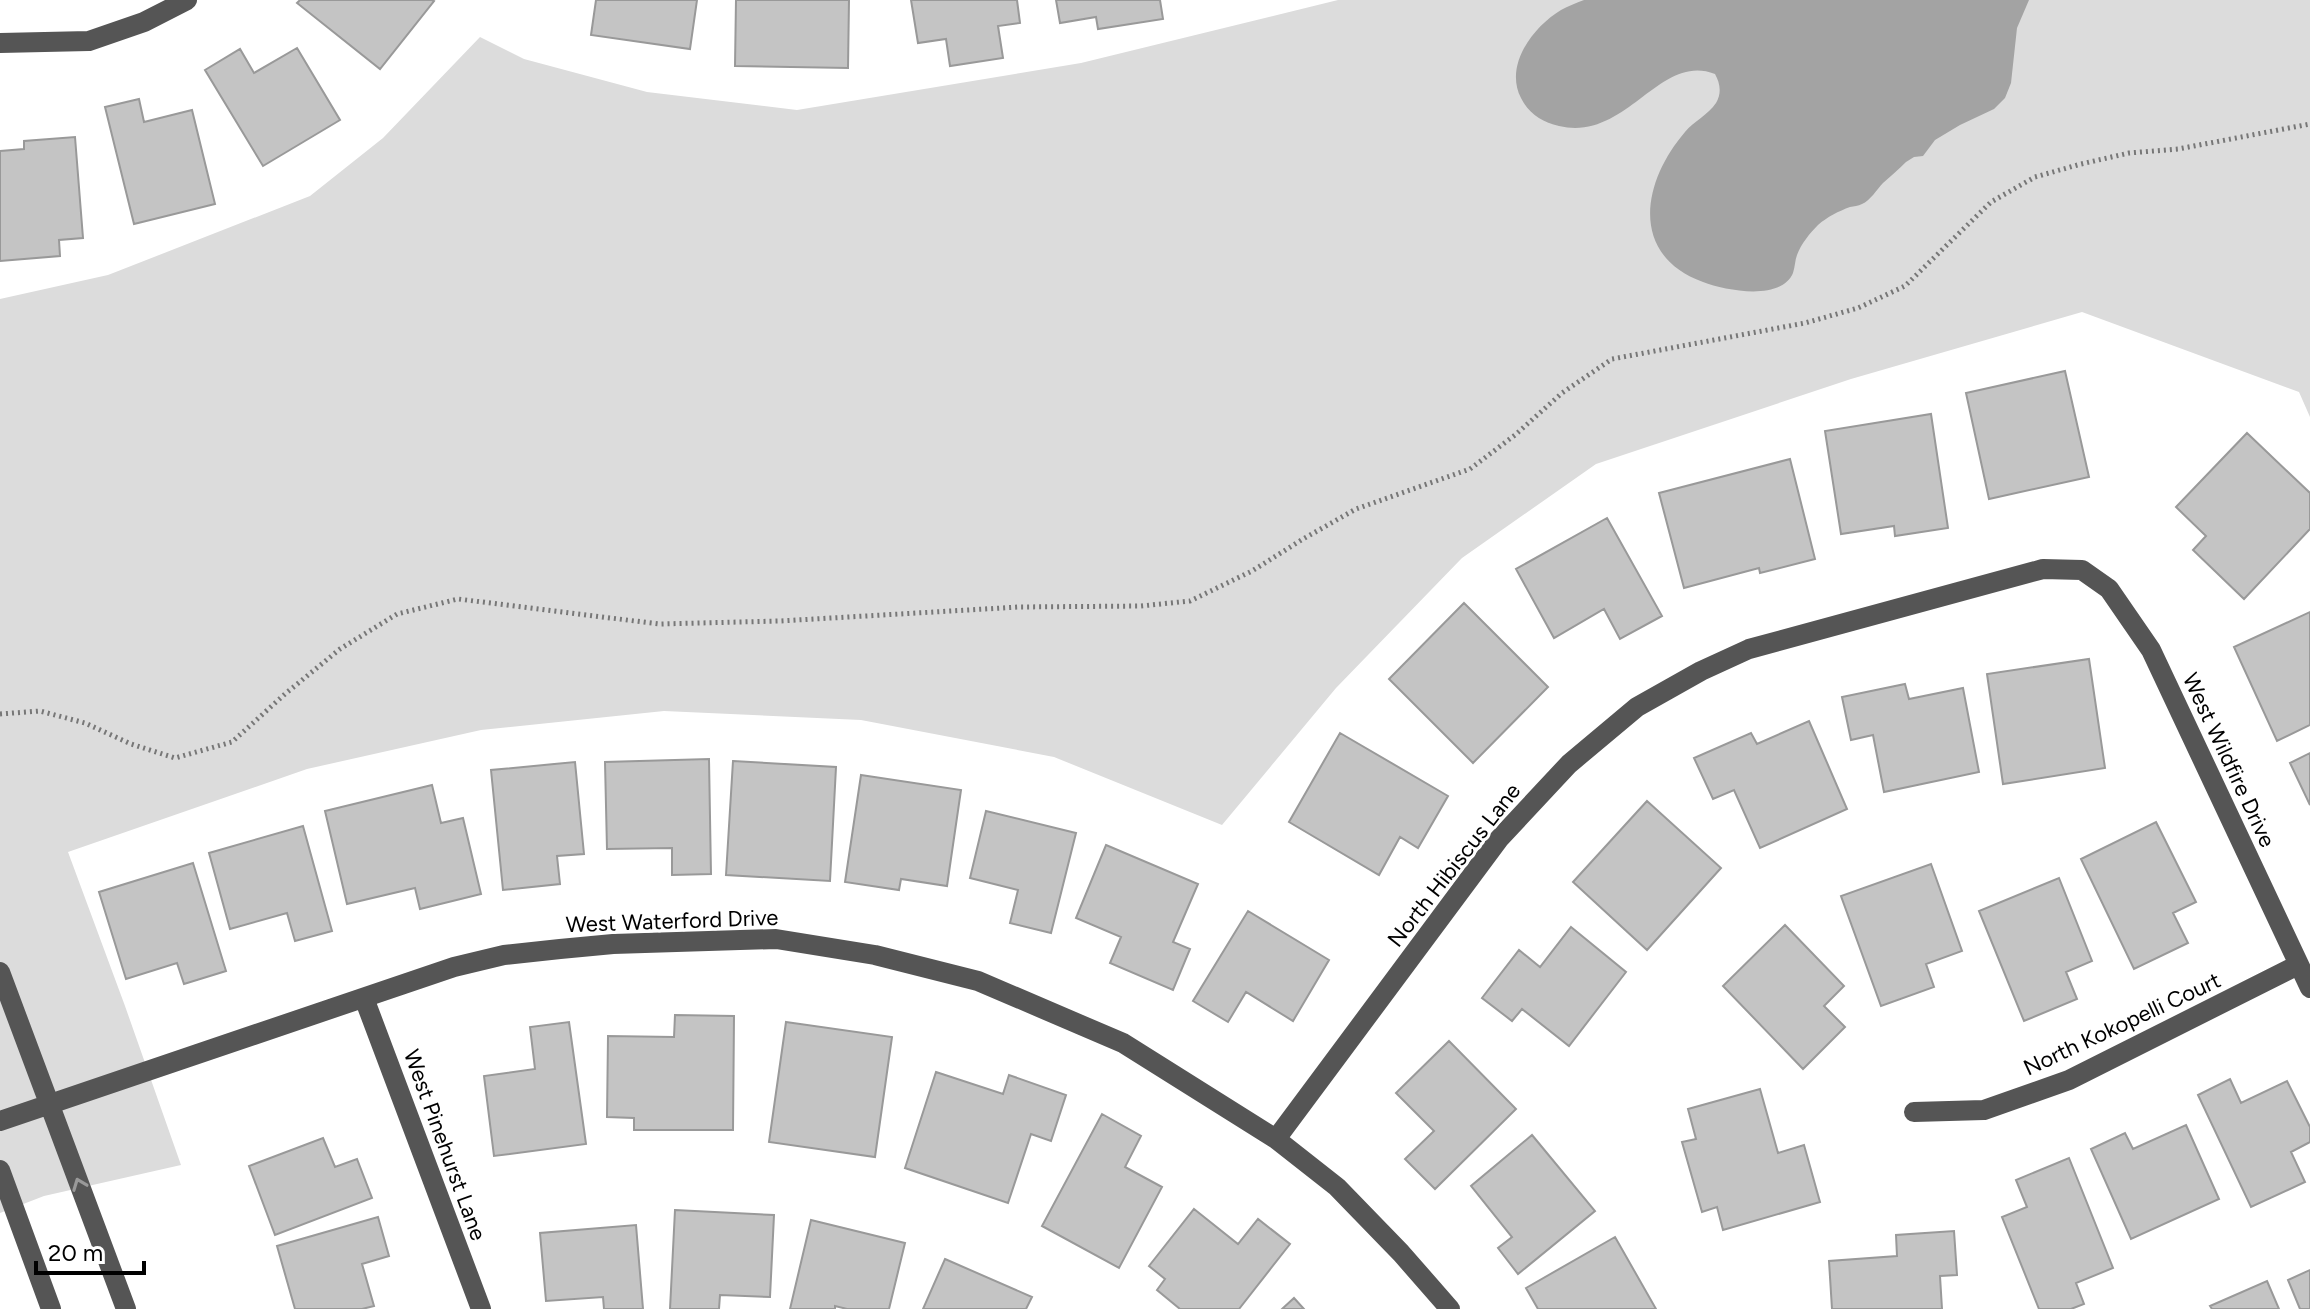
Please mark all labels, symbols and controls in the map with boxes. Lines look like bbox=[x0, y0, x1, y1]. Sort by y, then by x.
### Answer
street label: West Wildfire Drive bbox=[2177, 669, 2281, 851]
street label: North Hibiscus Lane bbox=[1382, 778, 1526, 952]
street label: West Waterford Drive bbox=[565, 904, 779, 938]
street label: North Kokopelli Court bbox=[2019, 966, 2225, 1082]
street label: West Pinehurst Lane bbox=[398, 1046, 492, 1244]
one-way arrow bbox=[72, 1177, 89, 1191]
scale bar bbox=[36, 1225, 144, 1275]
text: 20 m bbox=[48, 1238, 103, 1267]

